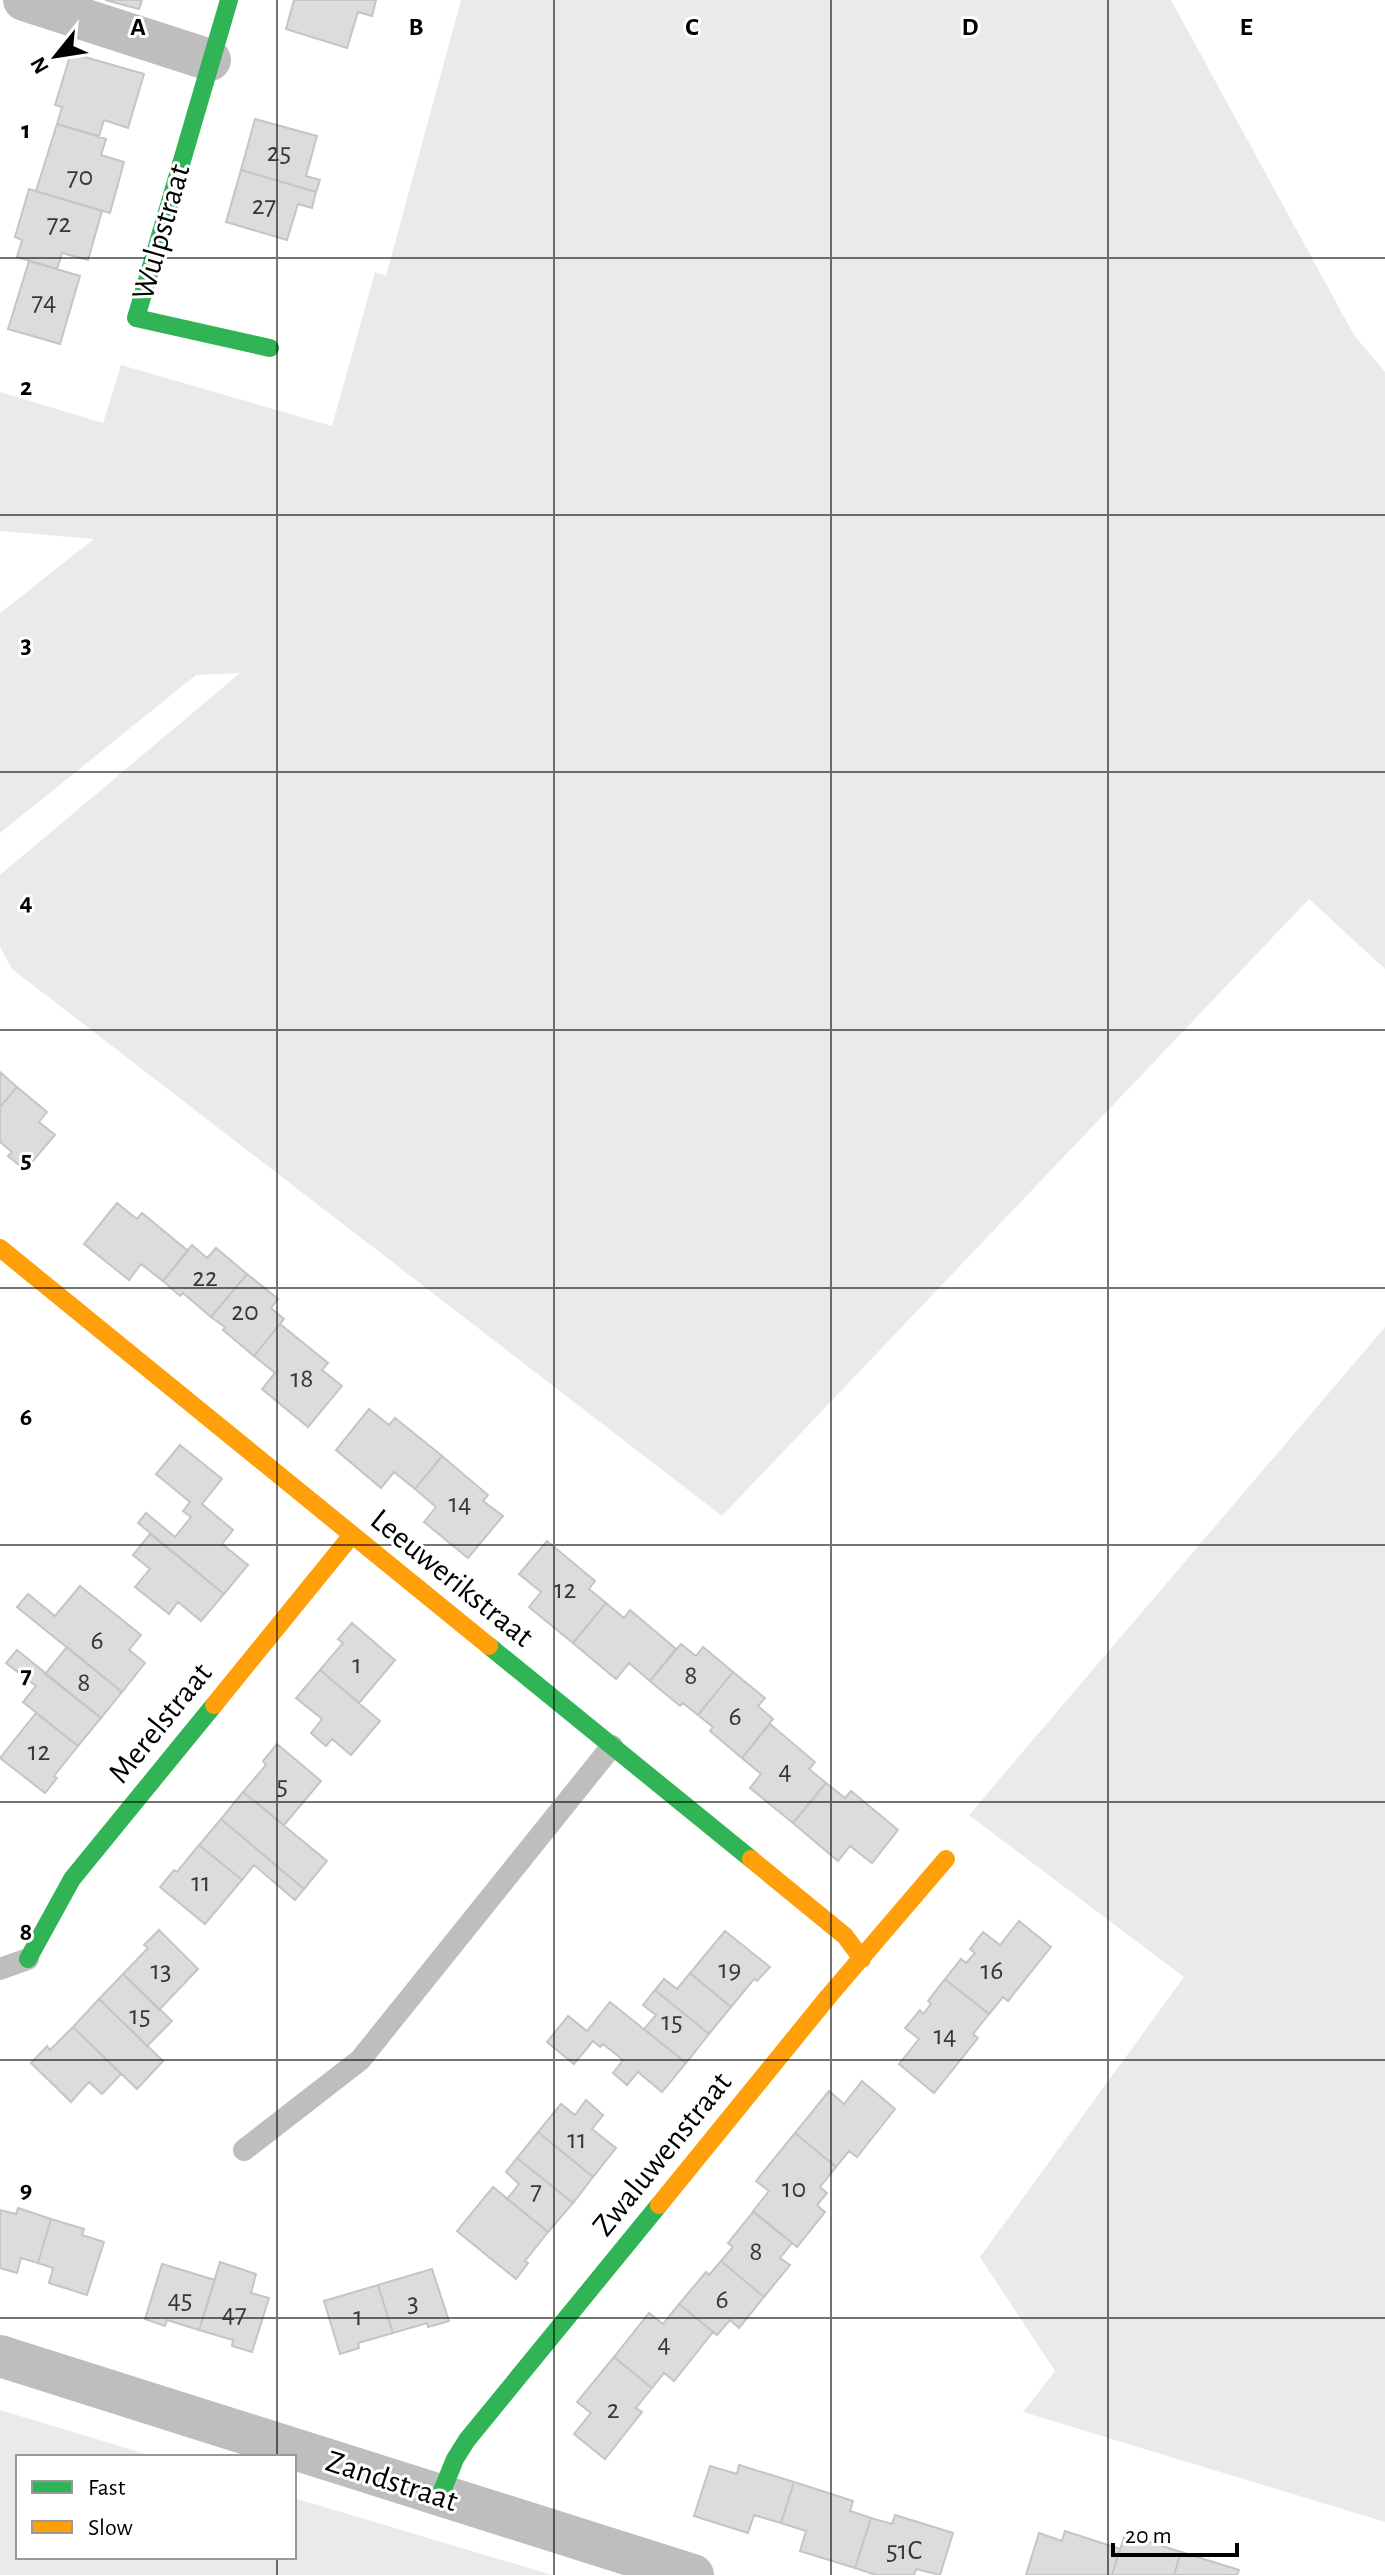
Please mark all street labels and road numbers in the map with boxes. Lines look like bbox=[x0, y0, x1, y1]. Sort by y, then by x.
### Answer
street label: Wulpstraat bbox=[126, 161, 196, 303]
street label: Leeuwerikstraat bbox=[365, 1503, 539, 1653]
street label: Merelstraat bbox=[102, 1657, 218, 1789]
street label: Zwaluwenstraat bbox=[587, 2066, 737, 2242]
street label: Zandstraat bbox=[322, 2445, 462, 2517]

